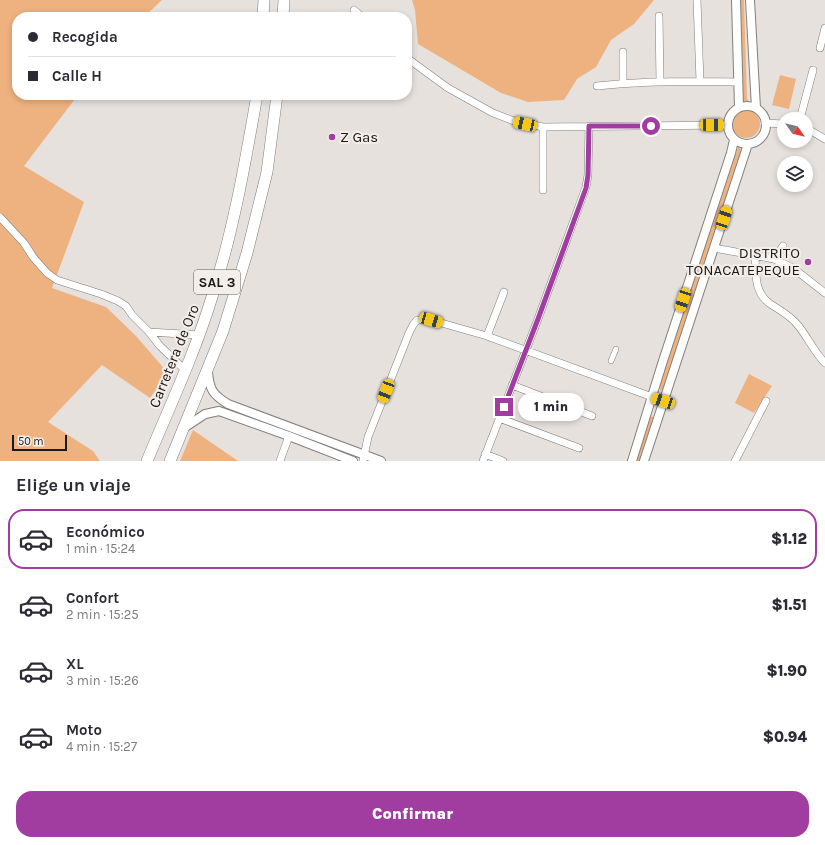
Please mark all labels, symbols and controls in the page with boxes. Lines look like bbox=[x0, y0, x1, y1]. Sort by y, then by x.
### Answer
text: Recogida bbox=[52, 28, 118, 46]
text: Calle H bbox=[52, 67, 102, 85]
north arrow bbox=[777, 112, 813, 148]
map controls bbox=[777, 112, 813, 192]
car bbox=[512, 116, 538, 132]
route start bbox=[642, 117, 660, 135]
car bbox=[700, 119, 724, 131]
place label: Z Gas bbox=[340, 128, 378, 146]
marker: Z Gas bbox=[327, 132, 337, 142]
button: layers bbox=[777, 156, 813, 192]
car bbox=[715, 205, 733, 231]
place label: DISTRITO TONACATEPEQUE bbox=[686, 244, 800, 279]
marker: DISTRITO TONACATEPEQUE bbox=[803, 257, 813, 267]
road number: SAL 3 bbox=[194, 270, 240, 294]
car bbox=[674, 287, 692, 313]
street label: Carretera de Oro bbox=[145, 302, 203, 410]
car bbox=[418, 311, 444, 329]
car bbox=[376, 378, 396, 404]
car bbox=[650, 392, 676, 410]
callout: 1 min bbox=[518, 393, 584, 421]
route end bbox=[495, 398, 513, 416]
text: 1 min bbox=[534, 399, 568, 414]
scale bar bbox=[12, 433, 67, 452]
text: 50 m bbox=[18, 435, 44, 448]
text: Elige un viaje bbox=[16, 474, 131, 496]
icon: car bbox=[18, 521, 54, 557]
text: Económico bbox=[66, 523, 145, 541]
text: $1.12 bbox=[771, 530, 807, 548]
text: 1 min · 15:24 bbox=[66, 541, 135, 556]
icon: car bbox=[18, 587, 54, 623]
text: Confort bbox=[66, 589, 119, 607]
text: $1.51 bbox=[771, 596, 807, 614]
text: 2 min · 15:25 bbox=[66, 607, 139, 622]
icon: car bbox=[18, 653, 54, 689]
text: XL bbox=[66, 655, 84, 673]
text: $1.90 bbox=[766, 662, 807, 680]
text: 3 min · 15:26 bbox=[66, 673, 139, 688]
icon: car bbox=[18, 719, 54, 755]
text: Moto bbox=[66, 721, 102, 739]
text: $0.94 bbox=[763, 728, 807, 746]
text: 4 min · 15:27 bbox=[66, 739, 137, 754]
button: Confirmar bbox=[16, 791, 809, 837]

